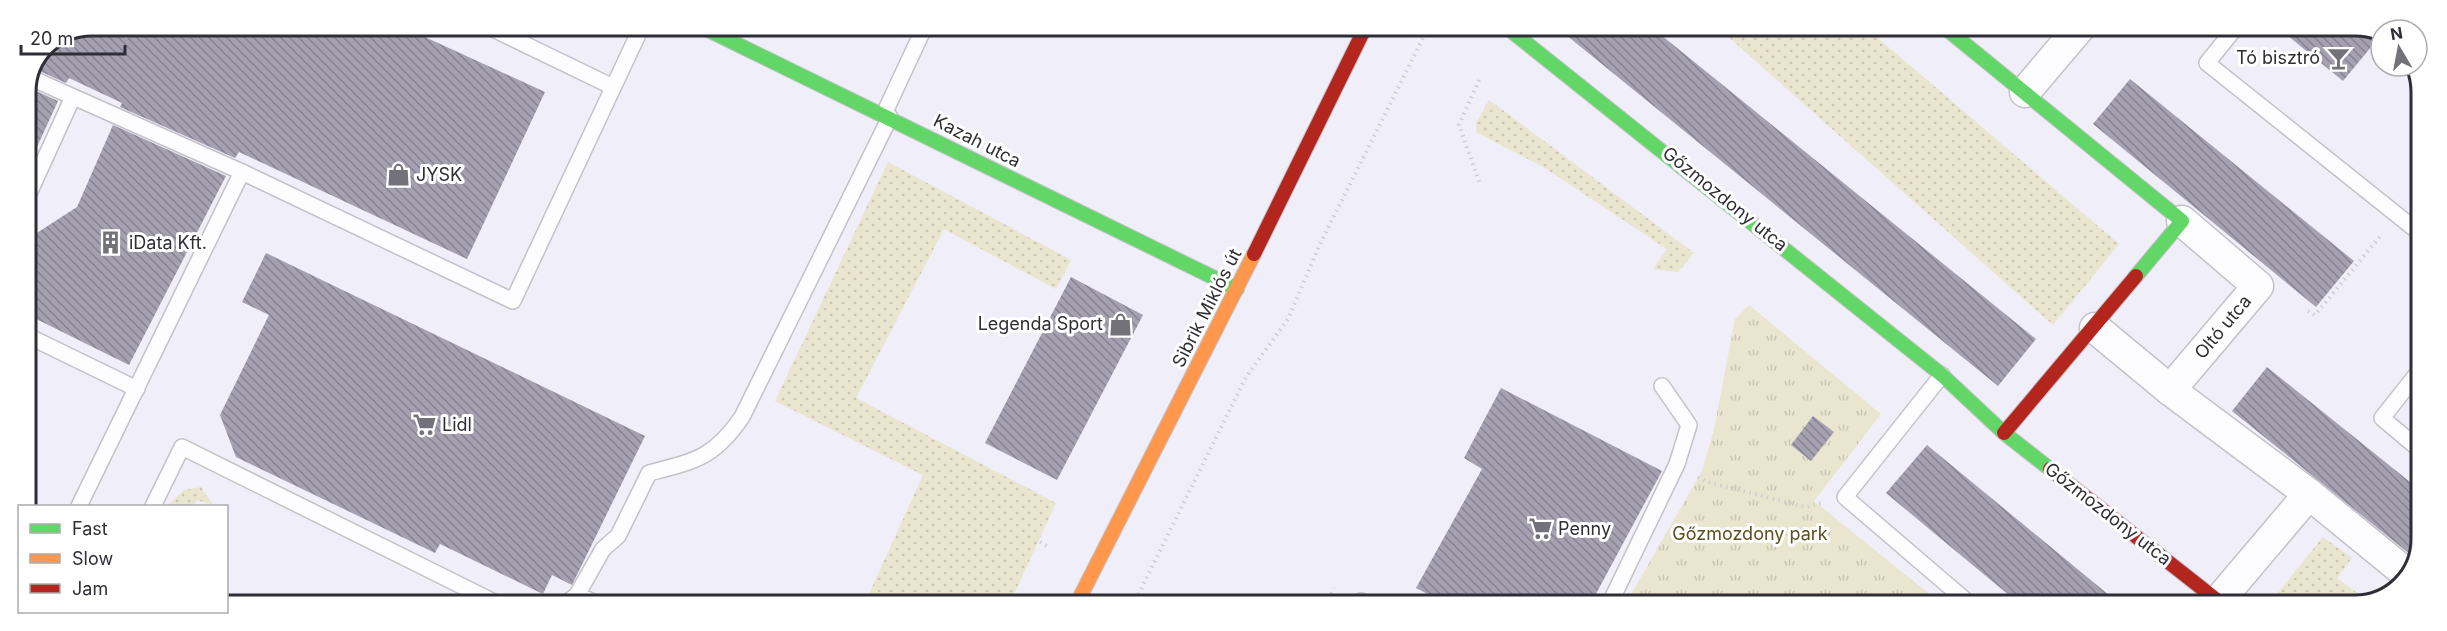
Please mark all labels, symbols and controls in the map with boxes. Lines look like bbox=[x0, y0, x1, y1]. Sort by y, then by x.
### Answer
scale bar bbox=[21, 18, 124, 56]
north arrow bbox=[2369, 18, 2429, 78]
text: N bbox=[2389, 22, 2404, 44]
text: 20 m bbox=[30, 28, 73, 49]
bar icon: Tó bisztró bbox=[2325, 45, 2351, 71]
place label: Tó bisztró bbox=[2236, 47, 2320, 68]
street label: Kazah utca bbox=[930, 110, 1024, 171]
street label: Gőzmozdony utca bbox=[1659, 142, 1792, 255]
shop icon: JYSK bbox=[385, 162, 411, 188]
place label: JYSK bbox=[416, 164, 462, 185]
building icon: iData Kft. bbox=[98, 230, 124, 256]
place label: iData Kft. bbox=[129, 232, 207, 253]
street label: Sibrik Miklós út bbox=[1168, 245, 1245, 370]
street label: Oltó utca bbox=[2190, 290, 2255, 363]
shop icon: Legenda Sport bbox=[1108, 311, 1134, 337]
place label: Legenda Sport bbox=[978, 313, 1103, 334]
supermarket icon: Lidl bbox=[411, 412, 437, 438]
place label: Lidl bbox=[442, 414, 472, 435]
street label: Gőzmozdony utca bbox=[2041, 458, 2176, 569]
legend bbox=[18, 505, 228, 613]
supermarket icon: Penny bbox=[1527, 516, 1553, 542]
text: Fast bbox=[72, 518, 108, 539]
place label: Penny bbox=[1558, 518, 1611, 539]
park label: Gőzmozdony park bbox=[1672, 523, 1828, 544]
text: Slow bbox=[72, 548, 113, 569]
text: Jam bbox=[72, 578, 108, 599]

